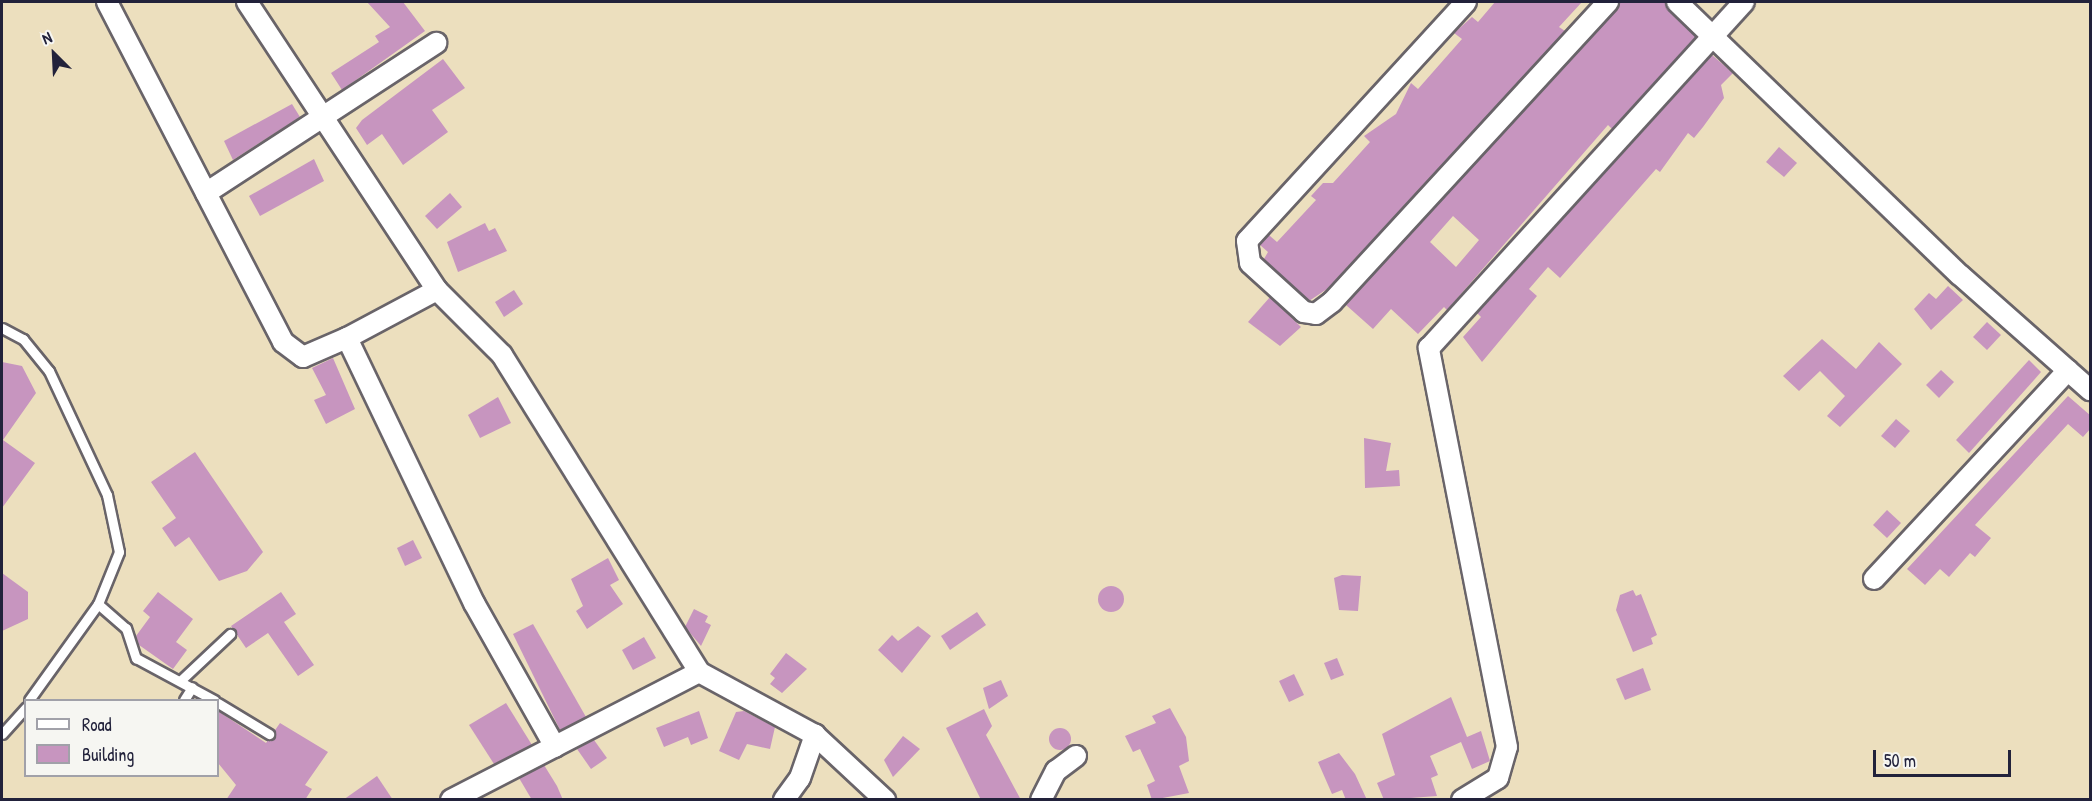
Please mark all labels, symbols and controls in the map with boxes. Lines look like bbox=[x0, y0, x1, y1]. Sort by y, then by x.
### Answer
north arrow bbox=[24, 24, 84, 84]
text: N bbox=[38, 26, 55, 49]
legend bbox=[24, 699, 219, 777]
text: Road bbox=[82, 712, 112, 737]
scale bar bbox=[1876, 738, 2014, 776]
text: Building bbox=[82, 742, 134, 767]
text: 50 m bbox=[1884, 748, 1916, 773]

